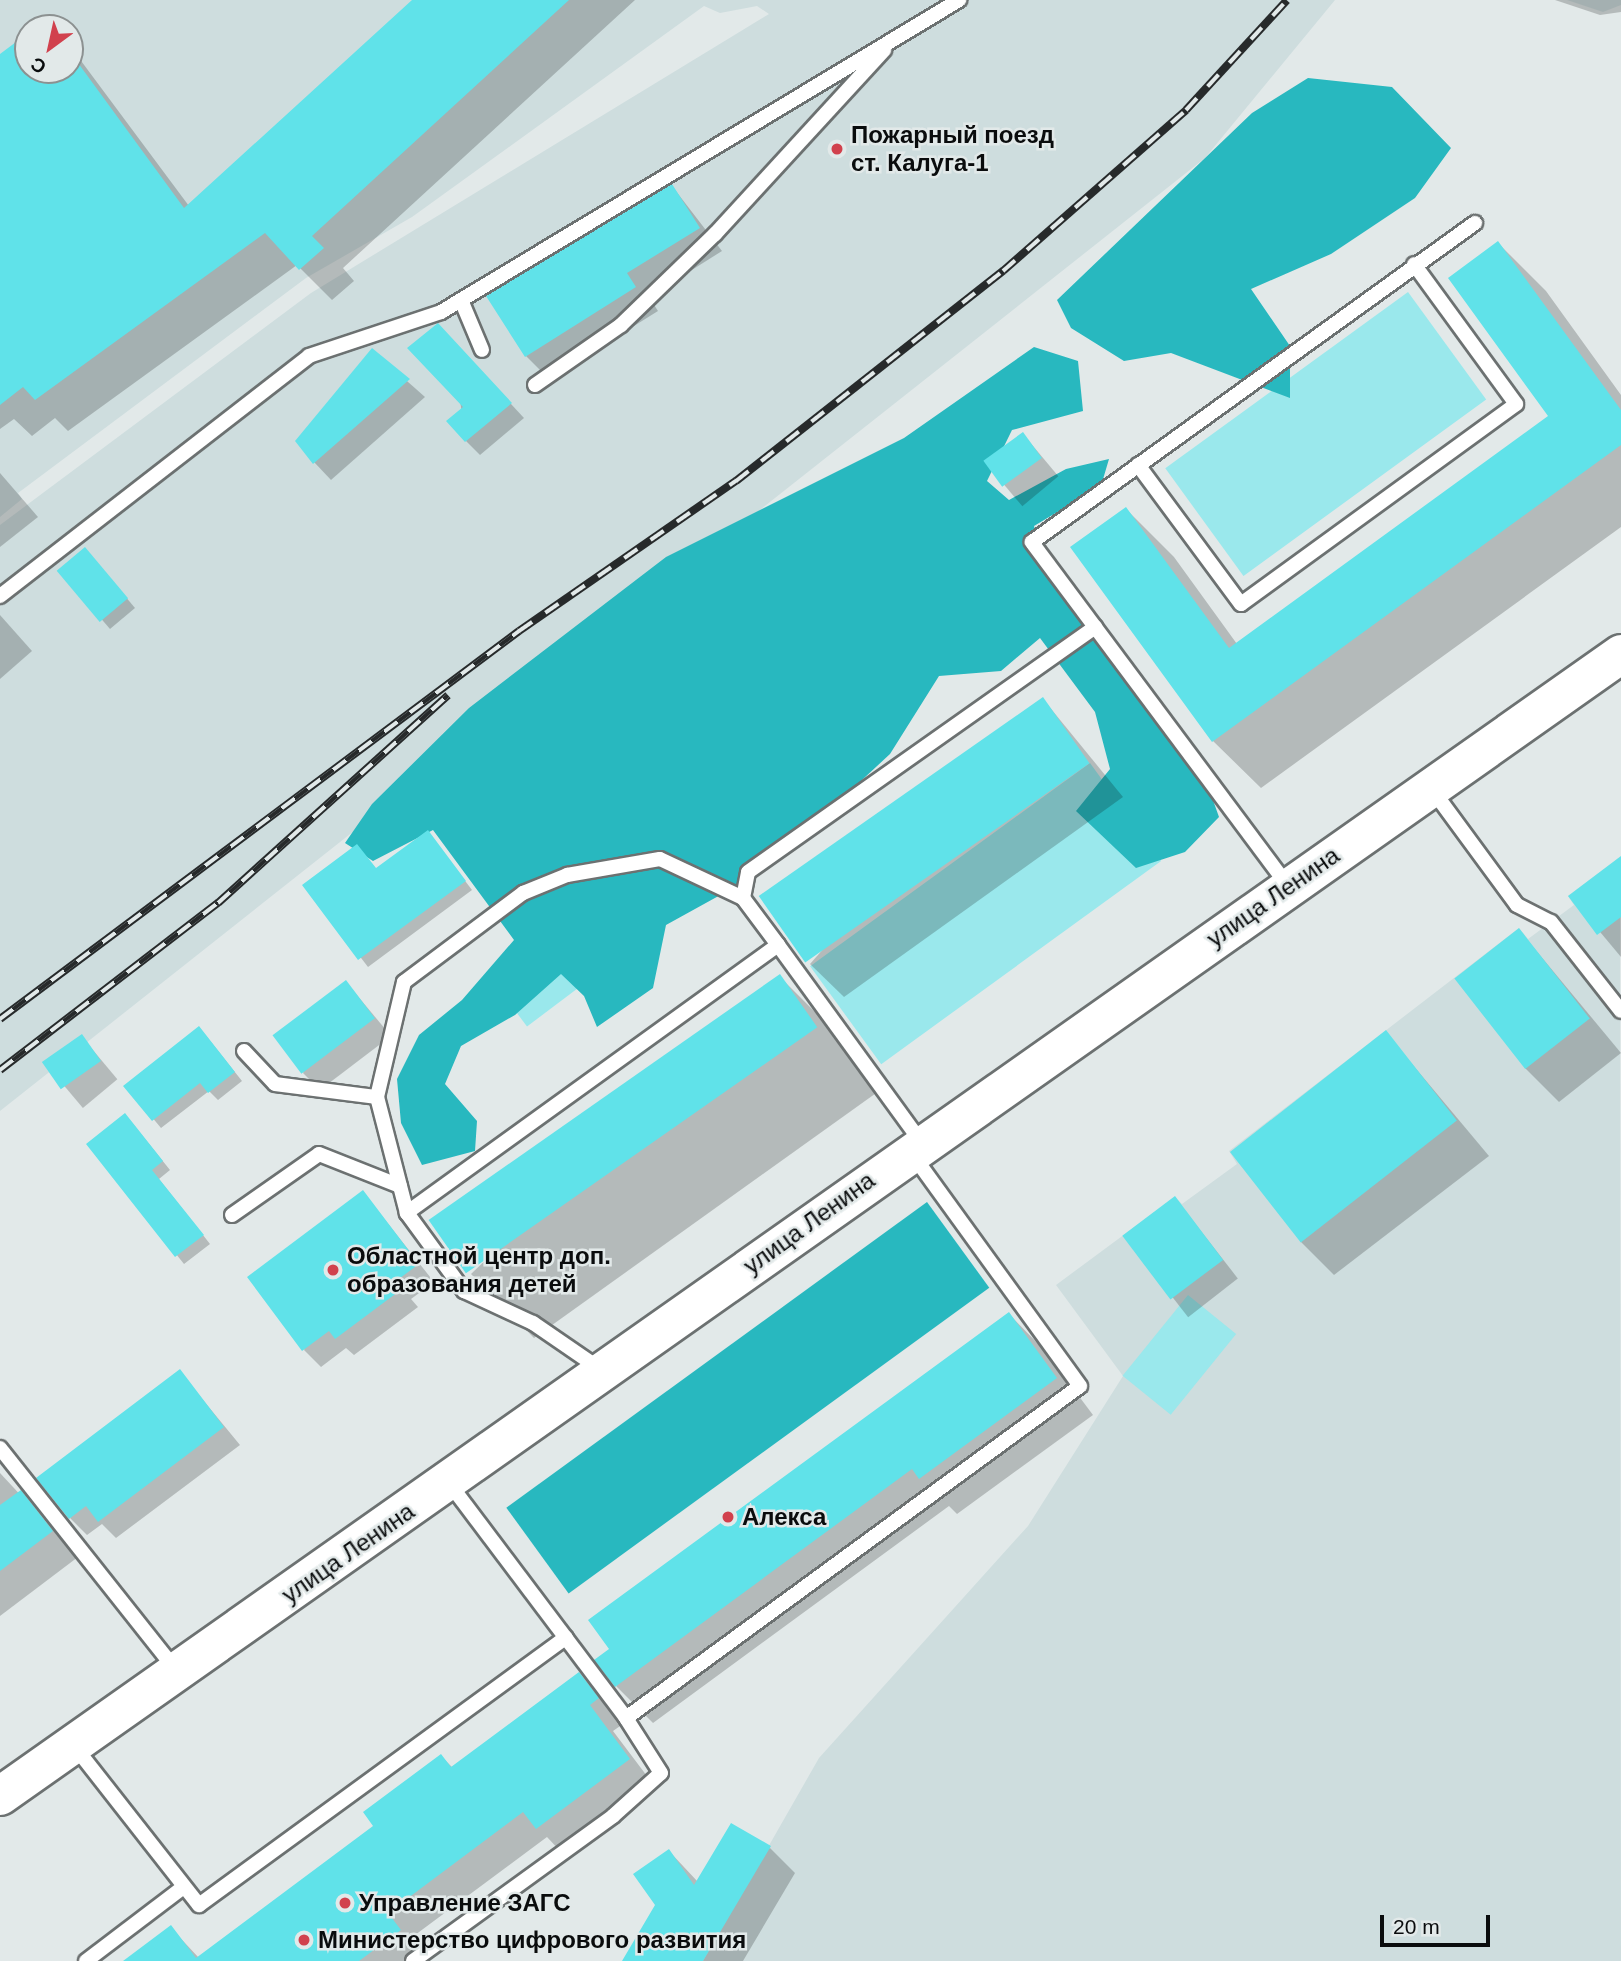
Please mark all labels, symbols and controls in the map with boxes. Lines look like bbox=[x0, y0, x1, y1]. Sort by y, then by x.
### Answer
north arrow bbox=[14, 14, 84, 84]
text: С bbox=[27, 53, 50, 78]
place label: Пожарный поезд ст. Калуга-1 bbox=[851, 121, 1054, 177]
marker: Пожарный поезд ст. Калуга-1 bbox=[829, 141, 845, 157]
street label: улица Ленина bbox=[1201, 841, 1345, 953]
street label: улица Ленина bbox=[738, 1166, 880, 1280]
place label: Областной центр доп. образования детей bbox=[347, 1242, 611, 1298]
marker: Областной центр доп. образования детей bbox=[325, 1262, 341, 1278]
street label: улица Ленина bbox=[276, 1497, 420, 1609]
place label: Алекса bbox=[742, 1503, 826, 1531]
marker: Алекса bbox=[720, 1509, 736, 1525]
place label: Управление ЗАГС bbox=[359, 1889, 570, 1917]
marker: Управление ЗАГС bbox=[337, 1895, 353, 1911]
scale bar bbox=[1383, 1902, 1493, 1946]
text: 20 m bbox=[1393, 1915, 1440, 1938]
place label: Министерство цифрового развития bbox=[318, 1926, 746, 1954]
marker: Министерство цифрового развития bbox=[296, 1932, 312, 1948]

